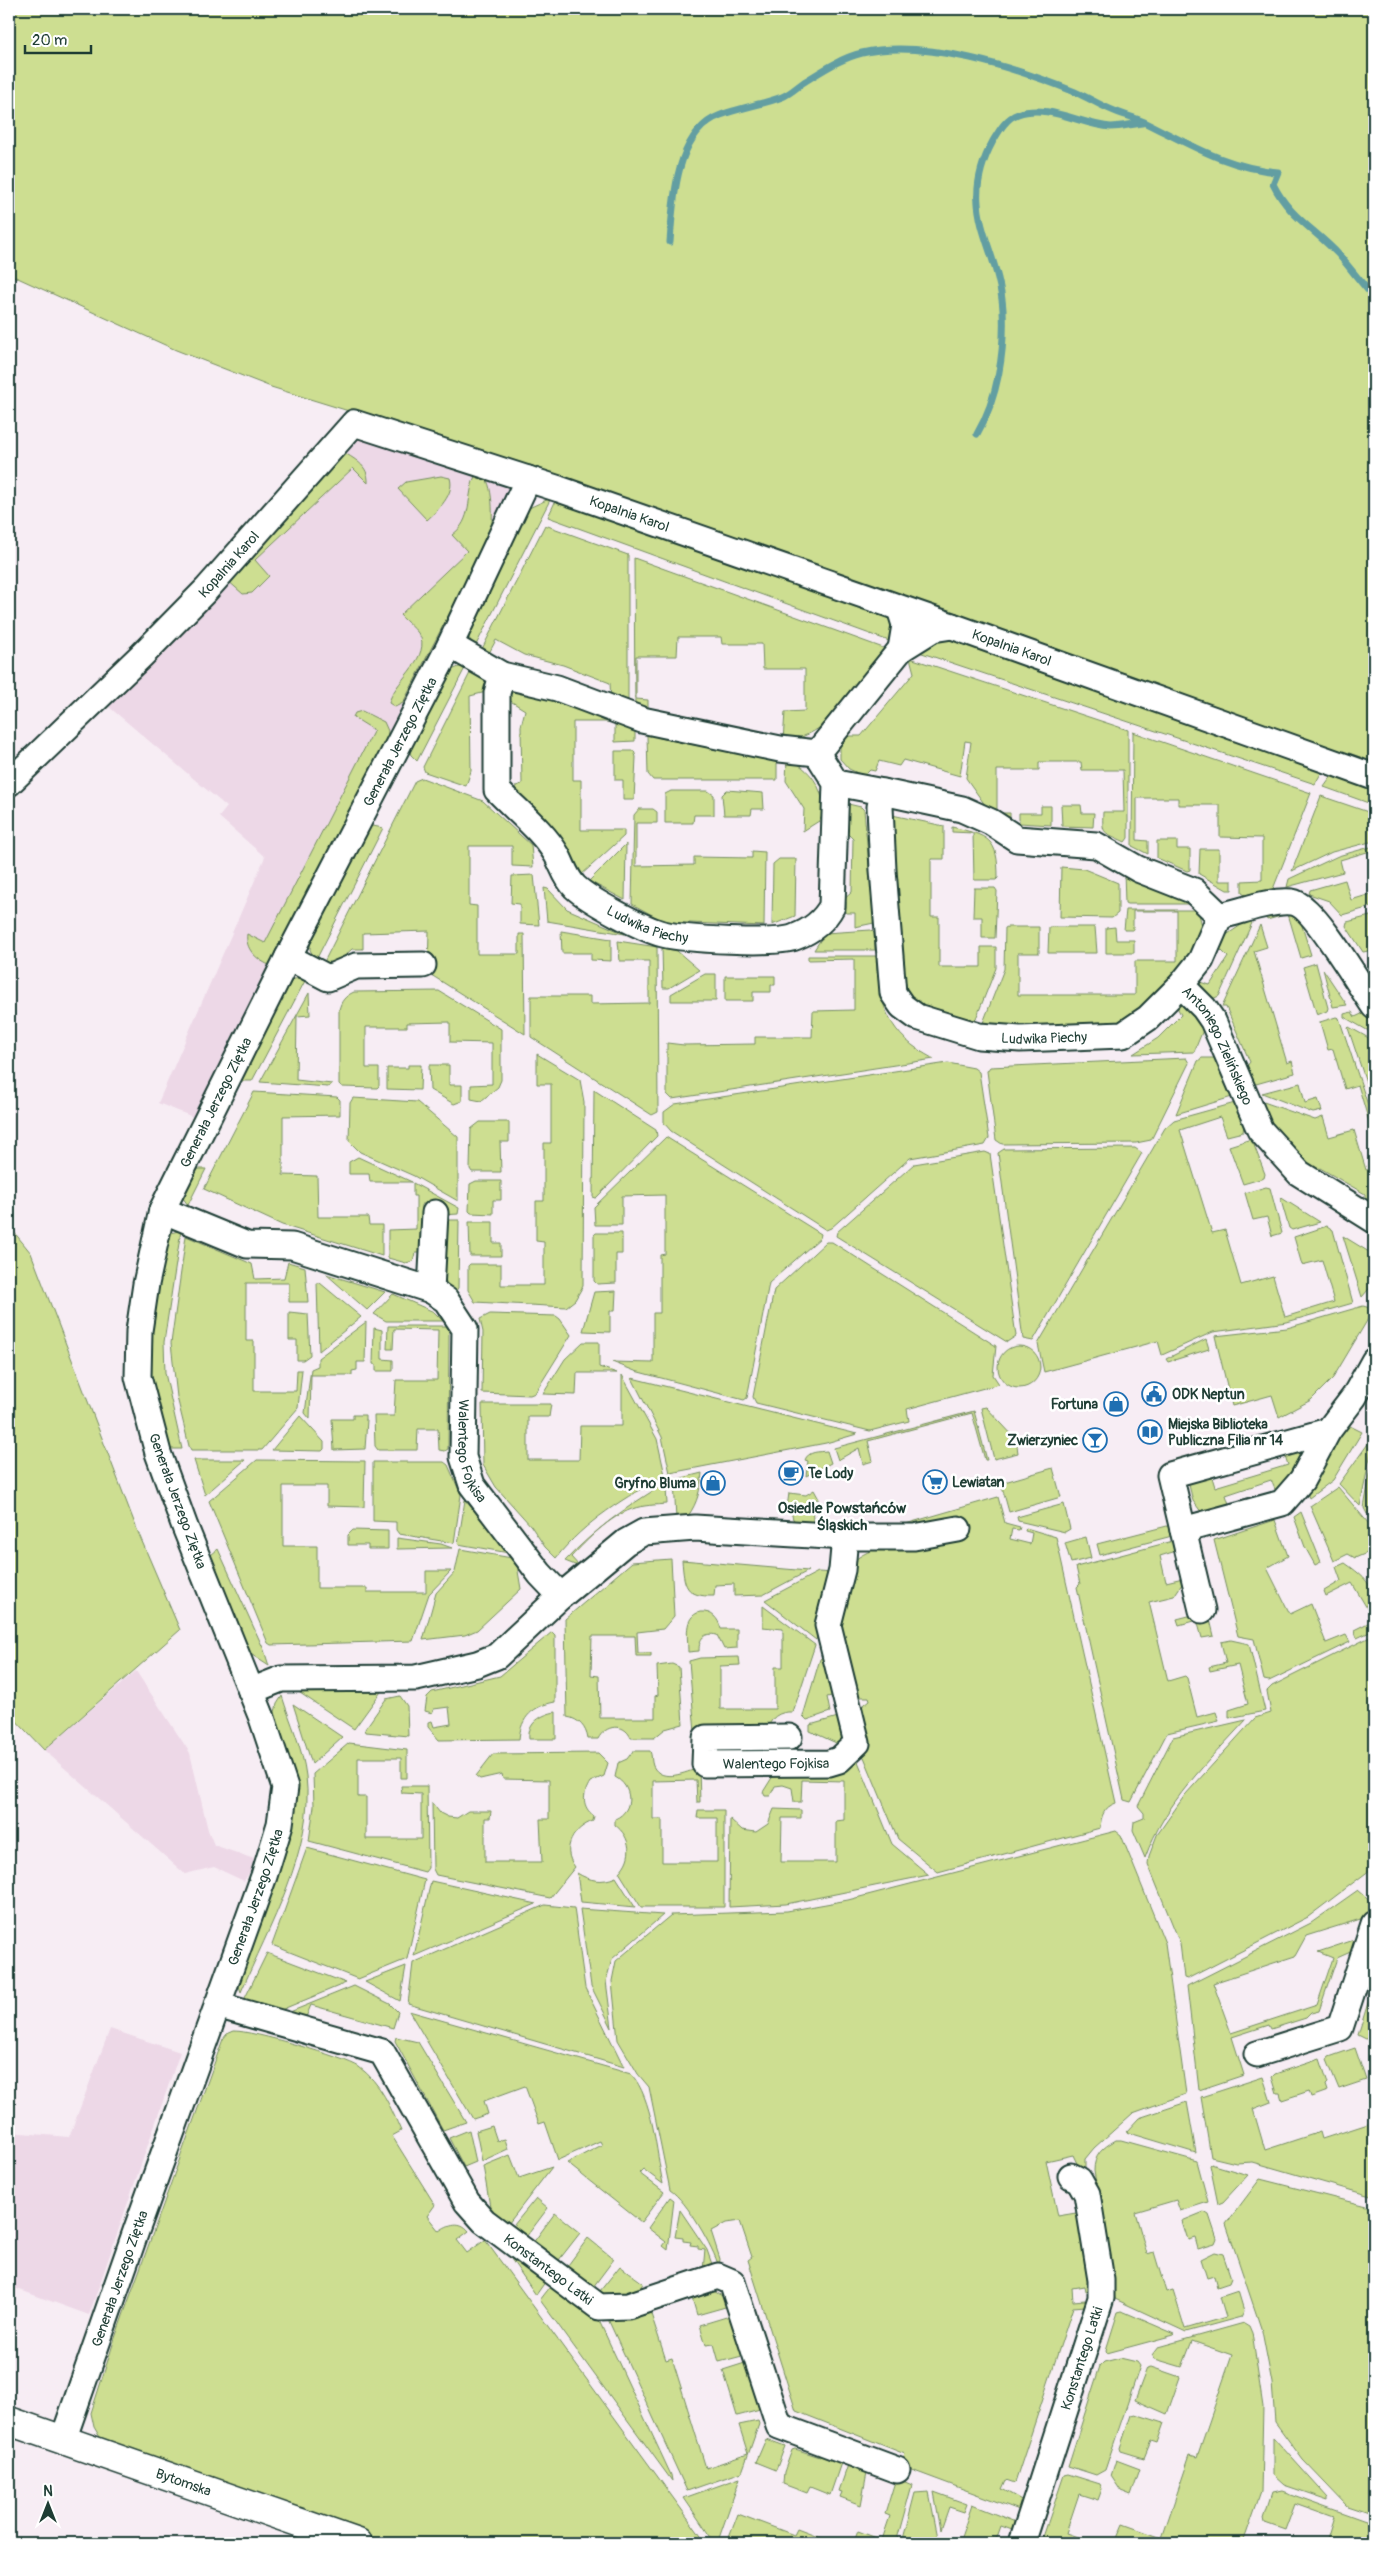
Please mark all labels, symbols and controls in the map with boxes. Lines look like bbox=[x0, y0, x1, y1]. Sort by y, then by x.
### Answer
scale bar bbox=[25, 22, 91, 54]
text: 20 m bbox=[32, 31, 67, 50]
street label: Kopalnia Karol bbox=[587, 492, 671, 536]
street label: Kopalnia Karol bbox=[195, 528, 263, 602]
street label: Kopalnia Karol bbox=[970, 626, 1054, 670]
street label: Generała Jerzego Ziętka bbox=[360, 674, 441, 809]
street label: Ludwika Piechy bbox=[604, 902, 689, 946]
street label: Antoniego Zielińskiego bbox=[1178, 983, 1256, 1108]
street label: Ludwika Piechy bbox=[1000, 1028, 1087, 1048]
street label: Generała Jerzego Ziętka bbox=[176, 1035, 256, 1171]
public building icon: ODK Neptun bbox=[1141, 1381, 1167, 1407]
place label: ODK Neptun bbox=[1172, 1386, 1245, 1403]
shop icon: Fortuna bbox=[1103, 1391, 1129, 1417]
place label: Fortuna bbox=[1051, 1396, 1098, 1413]
street label: Walentego Fojkisa bbox=[454, 1399, 490, 1506]
place label: Miejska Biblioteka Publiczna Filia nr 14 bbox=[1168, 1416, 1284, 1449]
library icon: Miejska Biblioteka Publiczna Filia nr 14 bbox=[1137, 1419, 1163, 1445]
bar icon: Zwierzyniec bbox=[1082, 1427, 1108, 1453]
street label: Generała Jerzego Ziętka bbox=[145, 1431, 210, 1571]
place label: Zwierzyniec bbox=[1007, 1432, 1078, 1449]
cafe icon: Te Lody bbox=[778, 1460, 804, 1486]
place label: Te Lody bbox=[807, 1465, 853, 1482]
supermarket icon: Lewiatan bbox=[922, 1469, 948, 1495]
shop icon: Gryfno Bluma bbox=[700, 1470, 726, 1496]
place label: Lewiatan bbox=[952, 1474, 1005, 1491]
place label: Gryfno Bluma bbox=[614, 1475, 696, 1492]
district label: Osiedle Powstańców Śląskich bbox=[778, 1499, 907, 1535]
street label: Walentego Fojkisa bbox=[723, 1755, 829, 1773]
street label: Generała Jerzego Ziętka bbox=[224, 1827, 287, 1968]
street label: Generała Jerzego Ziętka bbox=[88, 2208, 152, 2349]
street label: Konstantego Latki bbox=[500, 2231, 597, 2309]
street label: Konstantego Latki bbox=[1057, 2304, 1107, 2412]
street label: Bytomska bbox=[153, 2465, 213, 2500]
north arrow bbox=[22, 2480, 72, 2530]
text: N bbox=[43, 2483, 53, 2500]

